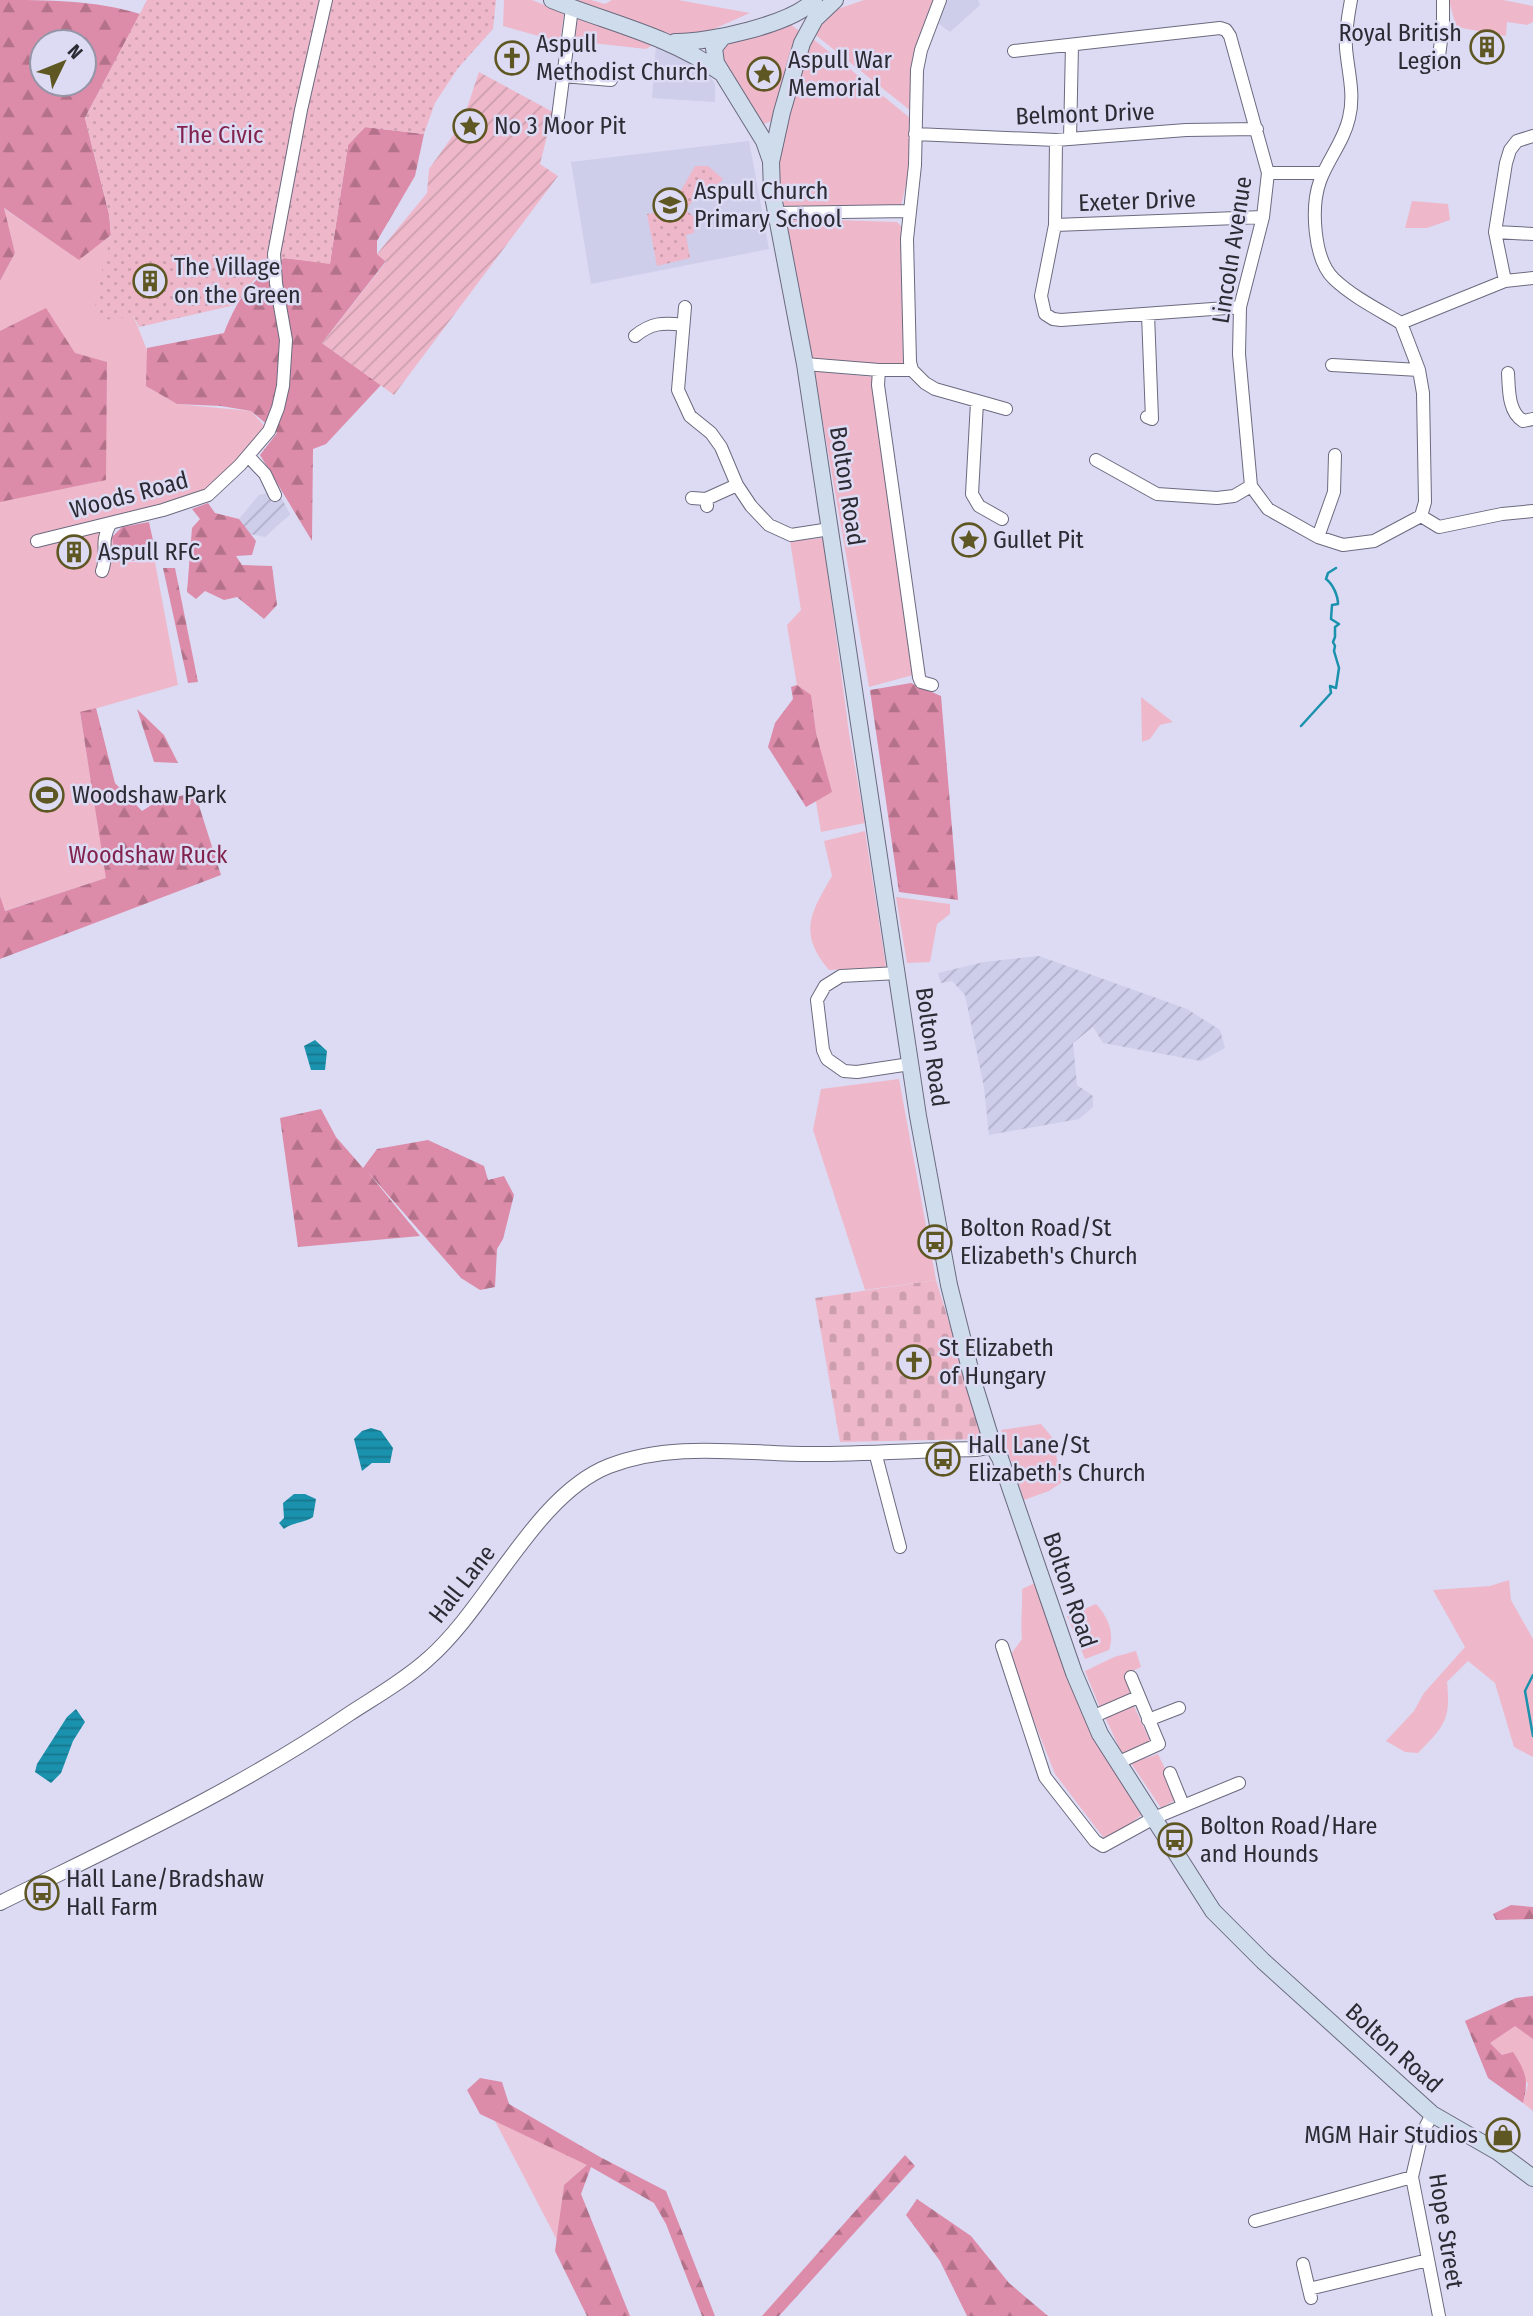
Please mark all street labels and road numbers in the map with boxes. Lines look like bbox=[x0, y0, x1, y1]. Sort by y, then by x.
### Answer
street label: Belmont Drive bbox=[1015, 98, 1155, 130]
street label: Lincoln Avenue bbox=[1207, 174, 1257, 326]
street label: Exeter Drive bbox=[1078, 185, 1196, 217]
street label: Bolton Road bbox=[824, 424, 870, 548]
street label: Woods Road bbox=[67, 466, 191, 524]
street label: Bolton Road bbox=[910, 986, 954, 1108]
street label: Bolton Road bbox=[1037, 1529, 1103, 1651]
street label: Hall Lane bbox=[423, 1539, 501, 1629]
street label: Bolton Road bbox=[1340, 1997, 1448, 2099]
street label: Hope Street bbox=[1423, 2171, 1469, 2291]

